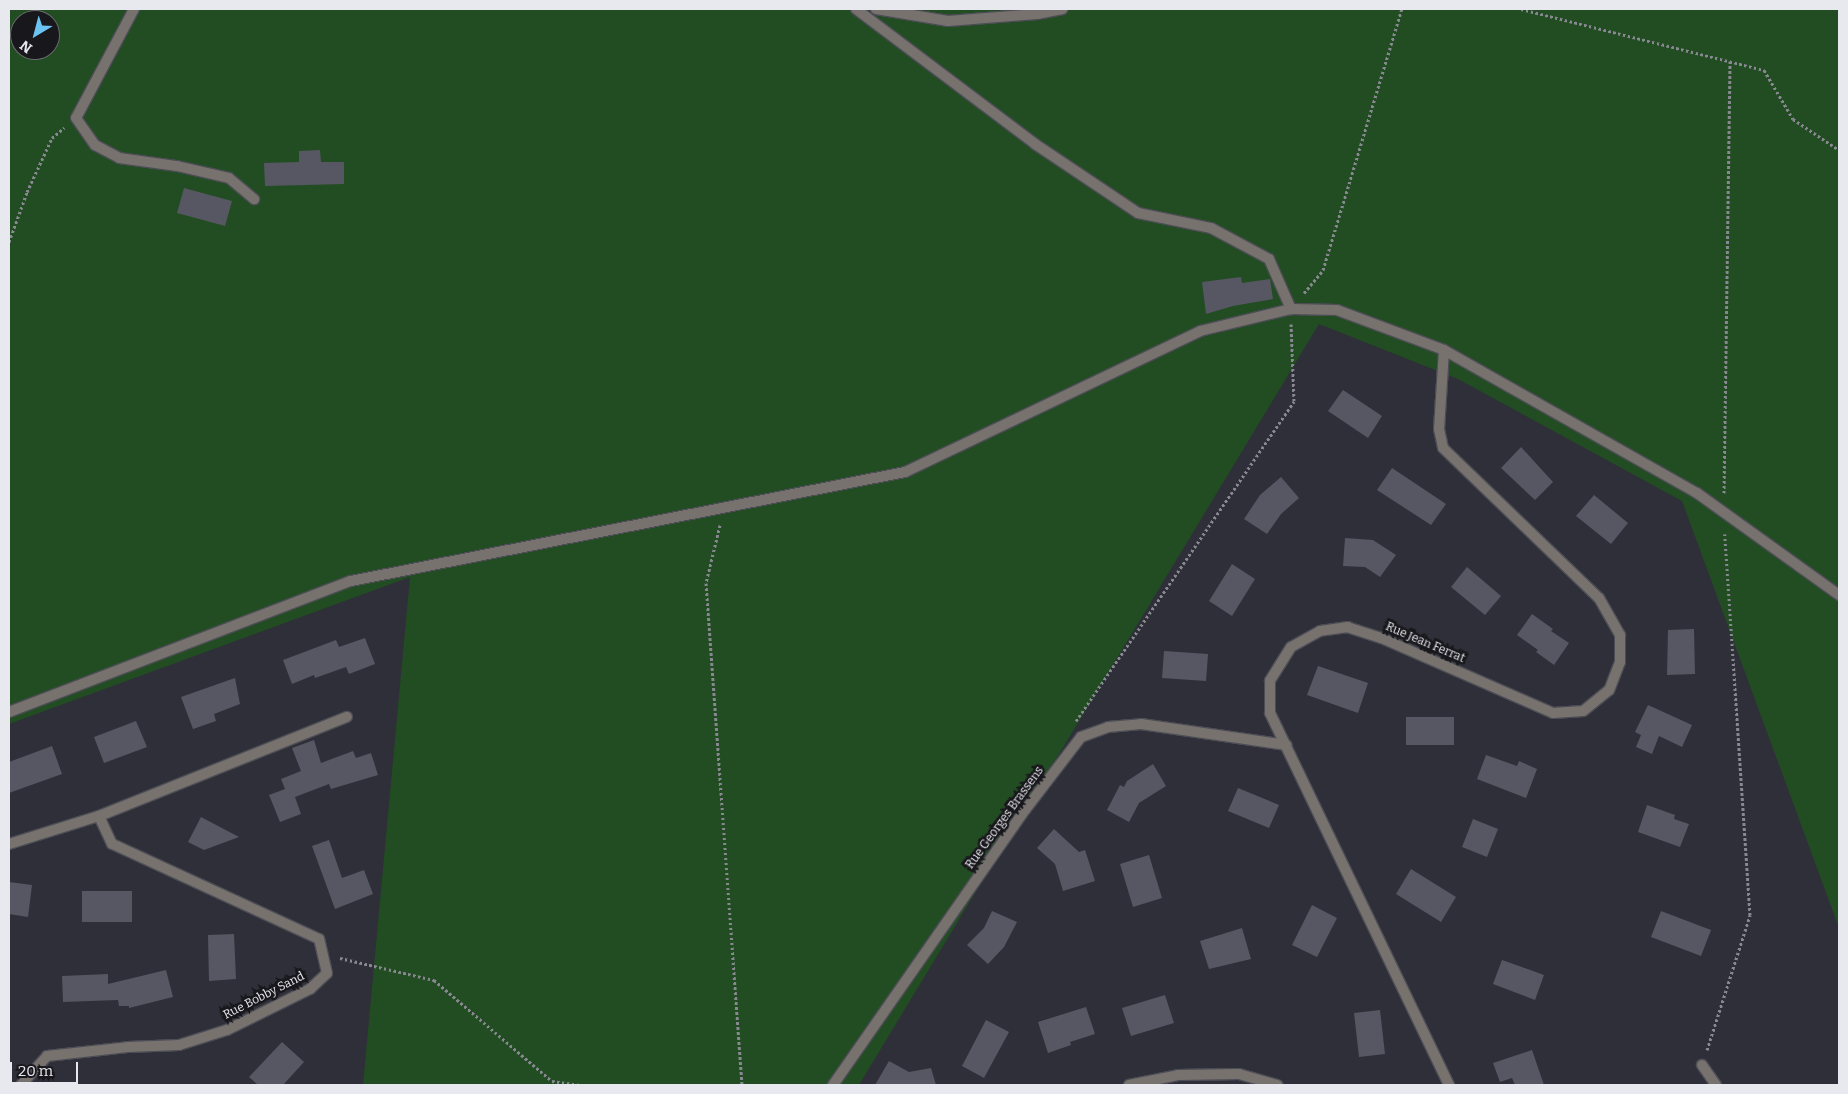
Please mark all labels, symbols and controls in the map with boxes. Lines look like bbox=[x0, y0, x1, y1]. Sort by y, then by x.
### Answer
north arrow bbox=[10, 10, 60, 60]
text: N bbox=[17, 37, 36, 57]
street label: Rue Jean Ferrat bbox=[1383, 620, 1467, 666]
street label: Rue Georges Brassens bbox=[963, 764, 1047, 872]
street label: Rue Bobby Sand bbox=[221, 969, 307, 1023]
scale bar bbox=[12, 1052, 80, 1084]
text: 20 m bbox=[18, 1062, 53, 1080]

